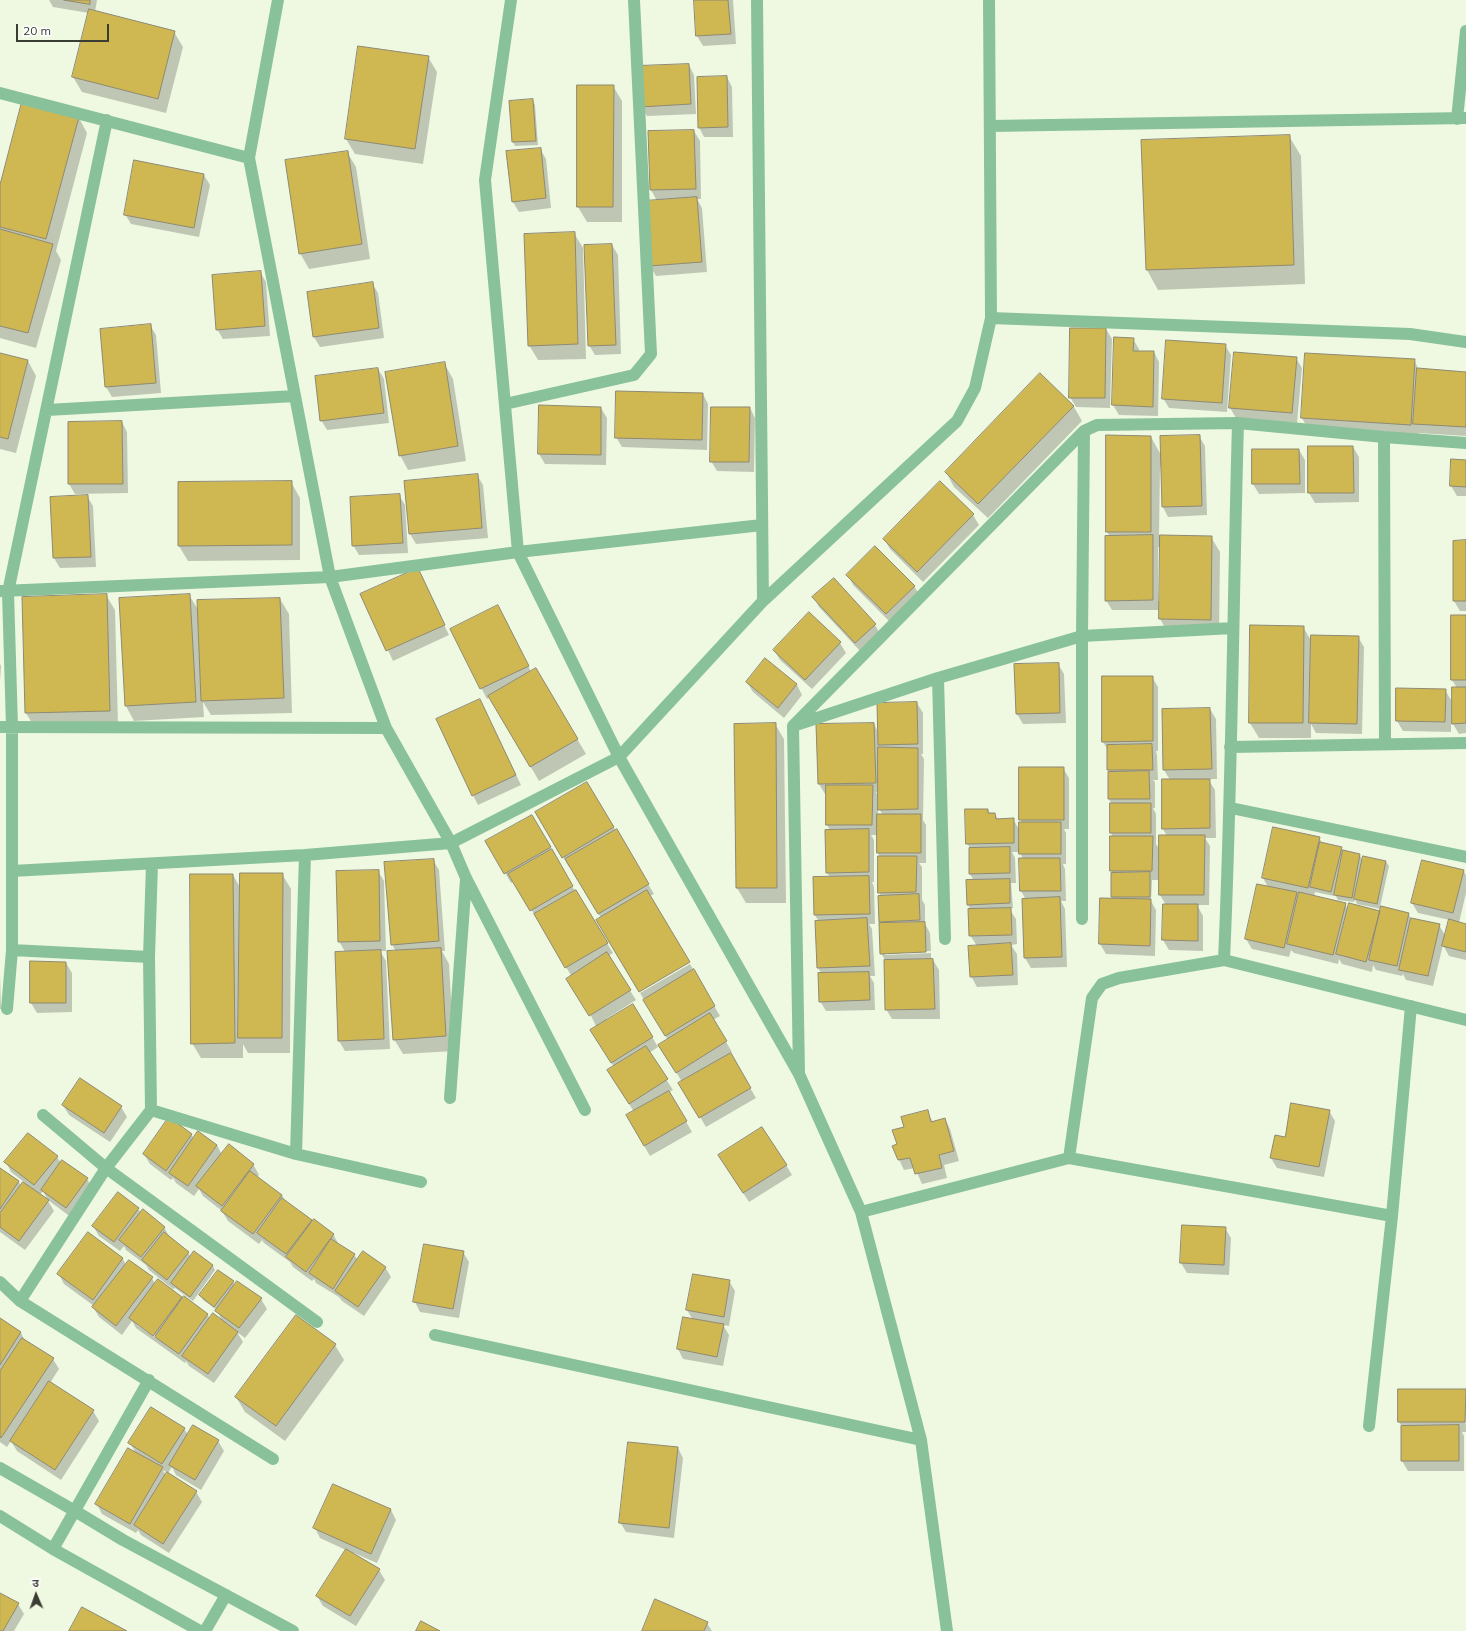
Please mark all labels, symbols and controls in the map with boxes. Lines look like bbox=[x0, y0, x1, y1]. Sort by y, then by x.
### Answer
scale bar bbox=[18, 16, 111, 42]
text: 20 m bbox=[23, 23, 51, 38]
north arrow bbox=[16, 1575, 56, 1615]
text: उ bbox=[32, 1576, 39, 1590]

